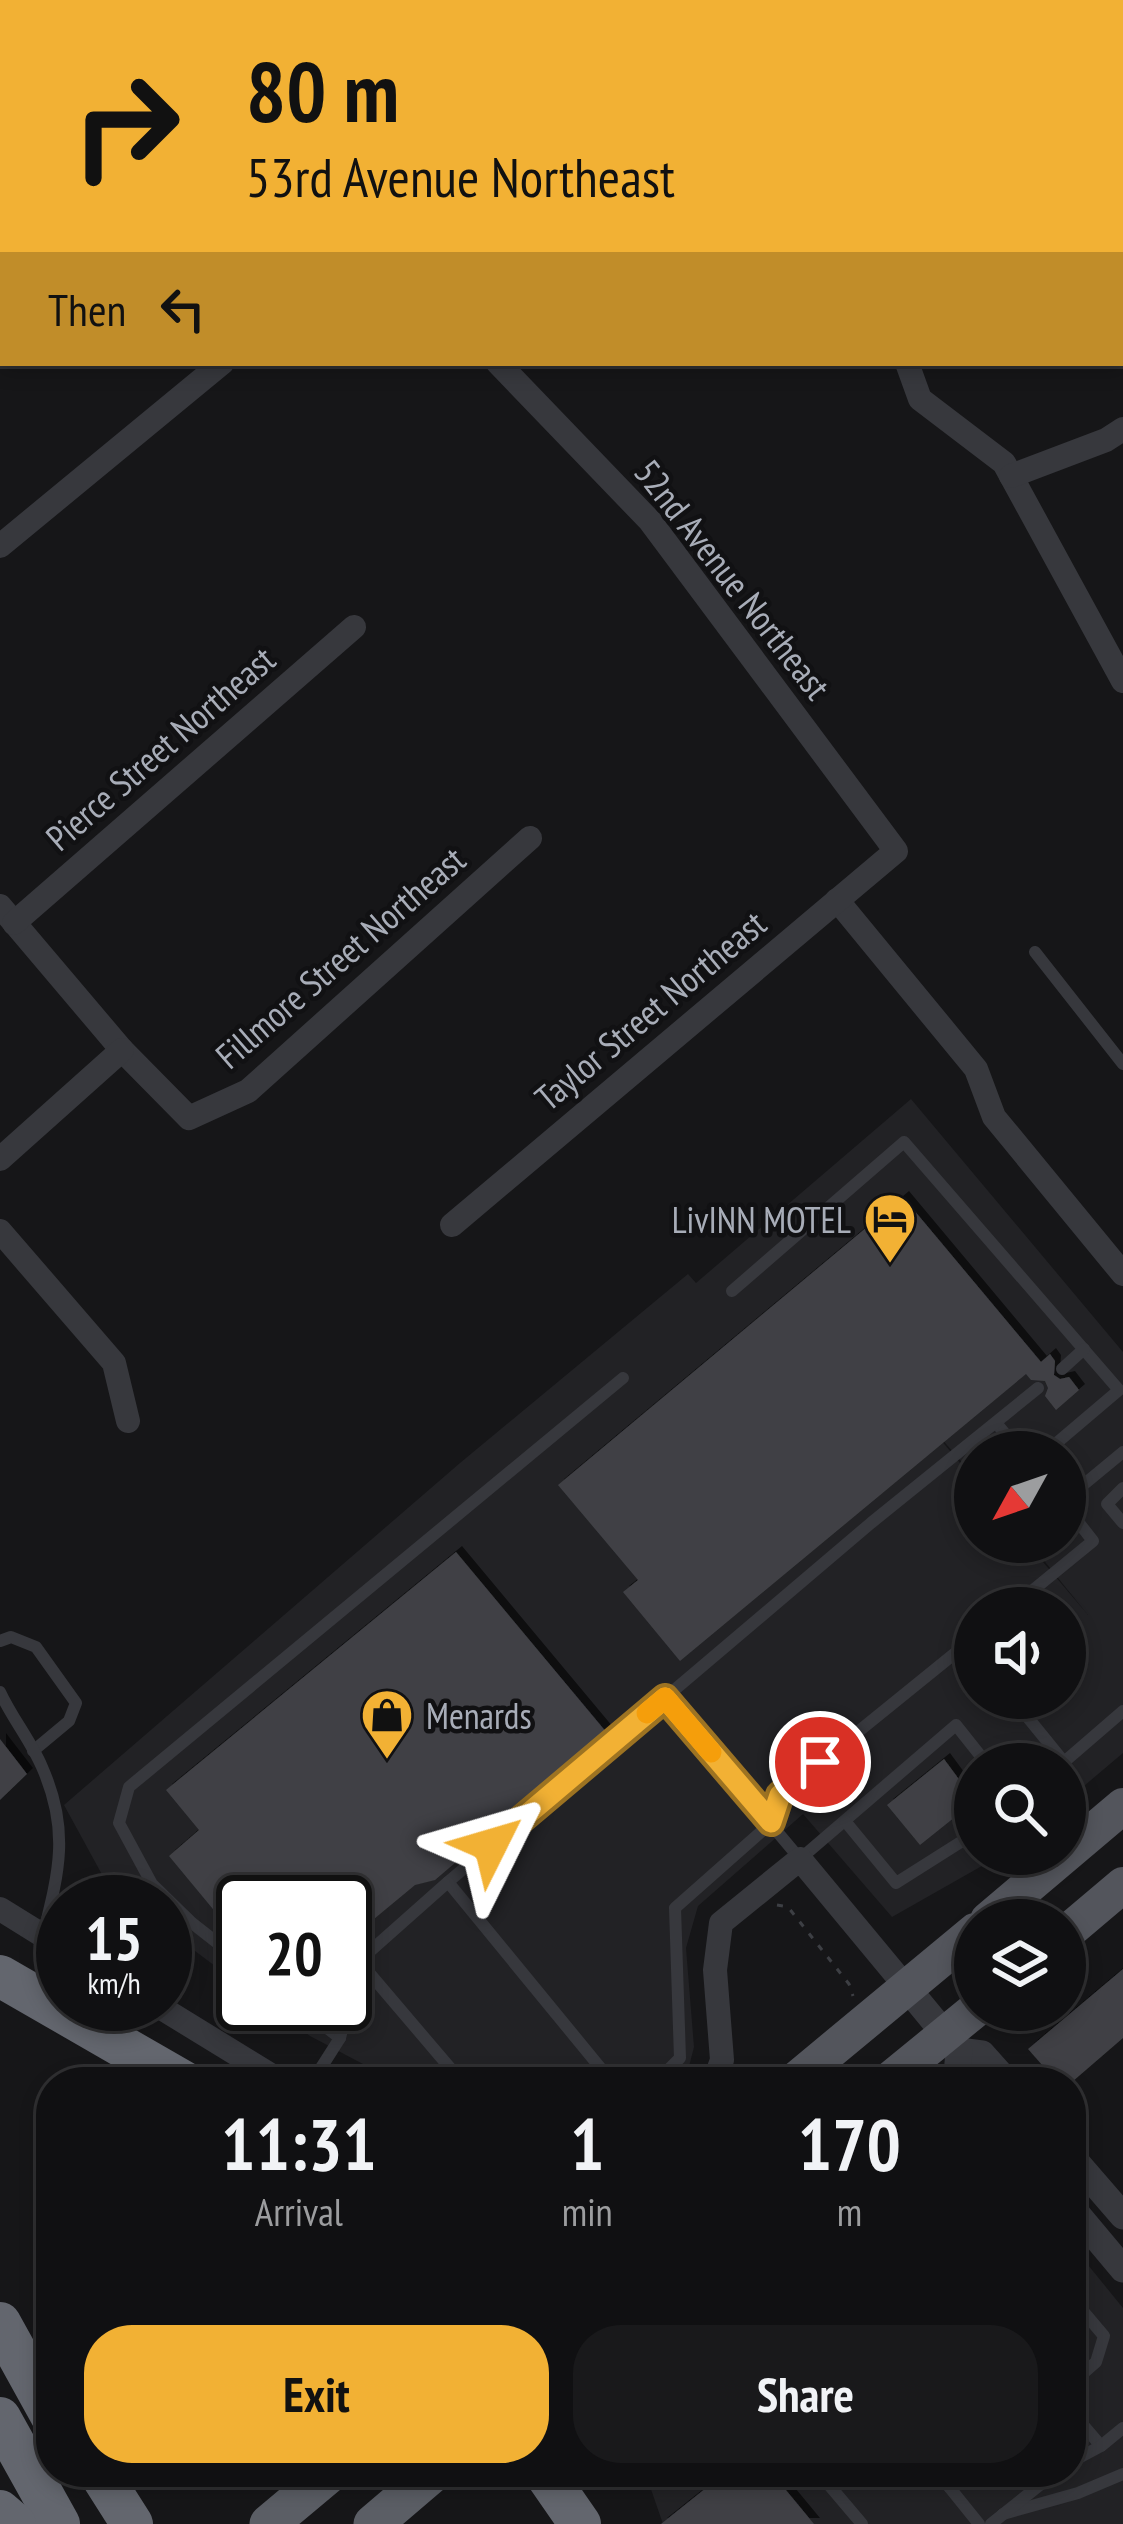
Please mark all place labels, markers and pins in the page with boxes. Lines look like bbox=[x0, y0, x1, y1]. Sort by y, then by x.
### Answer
hotel icon: LivINN MOTEL bbox=[862, 1191, 918, 1265]
place label: LivINN MOTEL bbox=[672, 1196, 851, 1243]
shop icon: Menards bbox=[359, 1687, 415, 1761]
place label: Menards bbox=[426, 1692, 532, 1739]
pin bbox=[769, 1711, 871, 1813]

